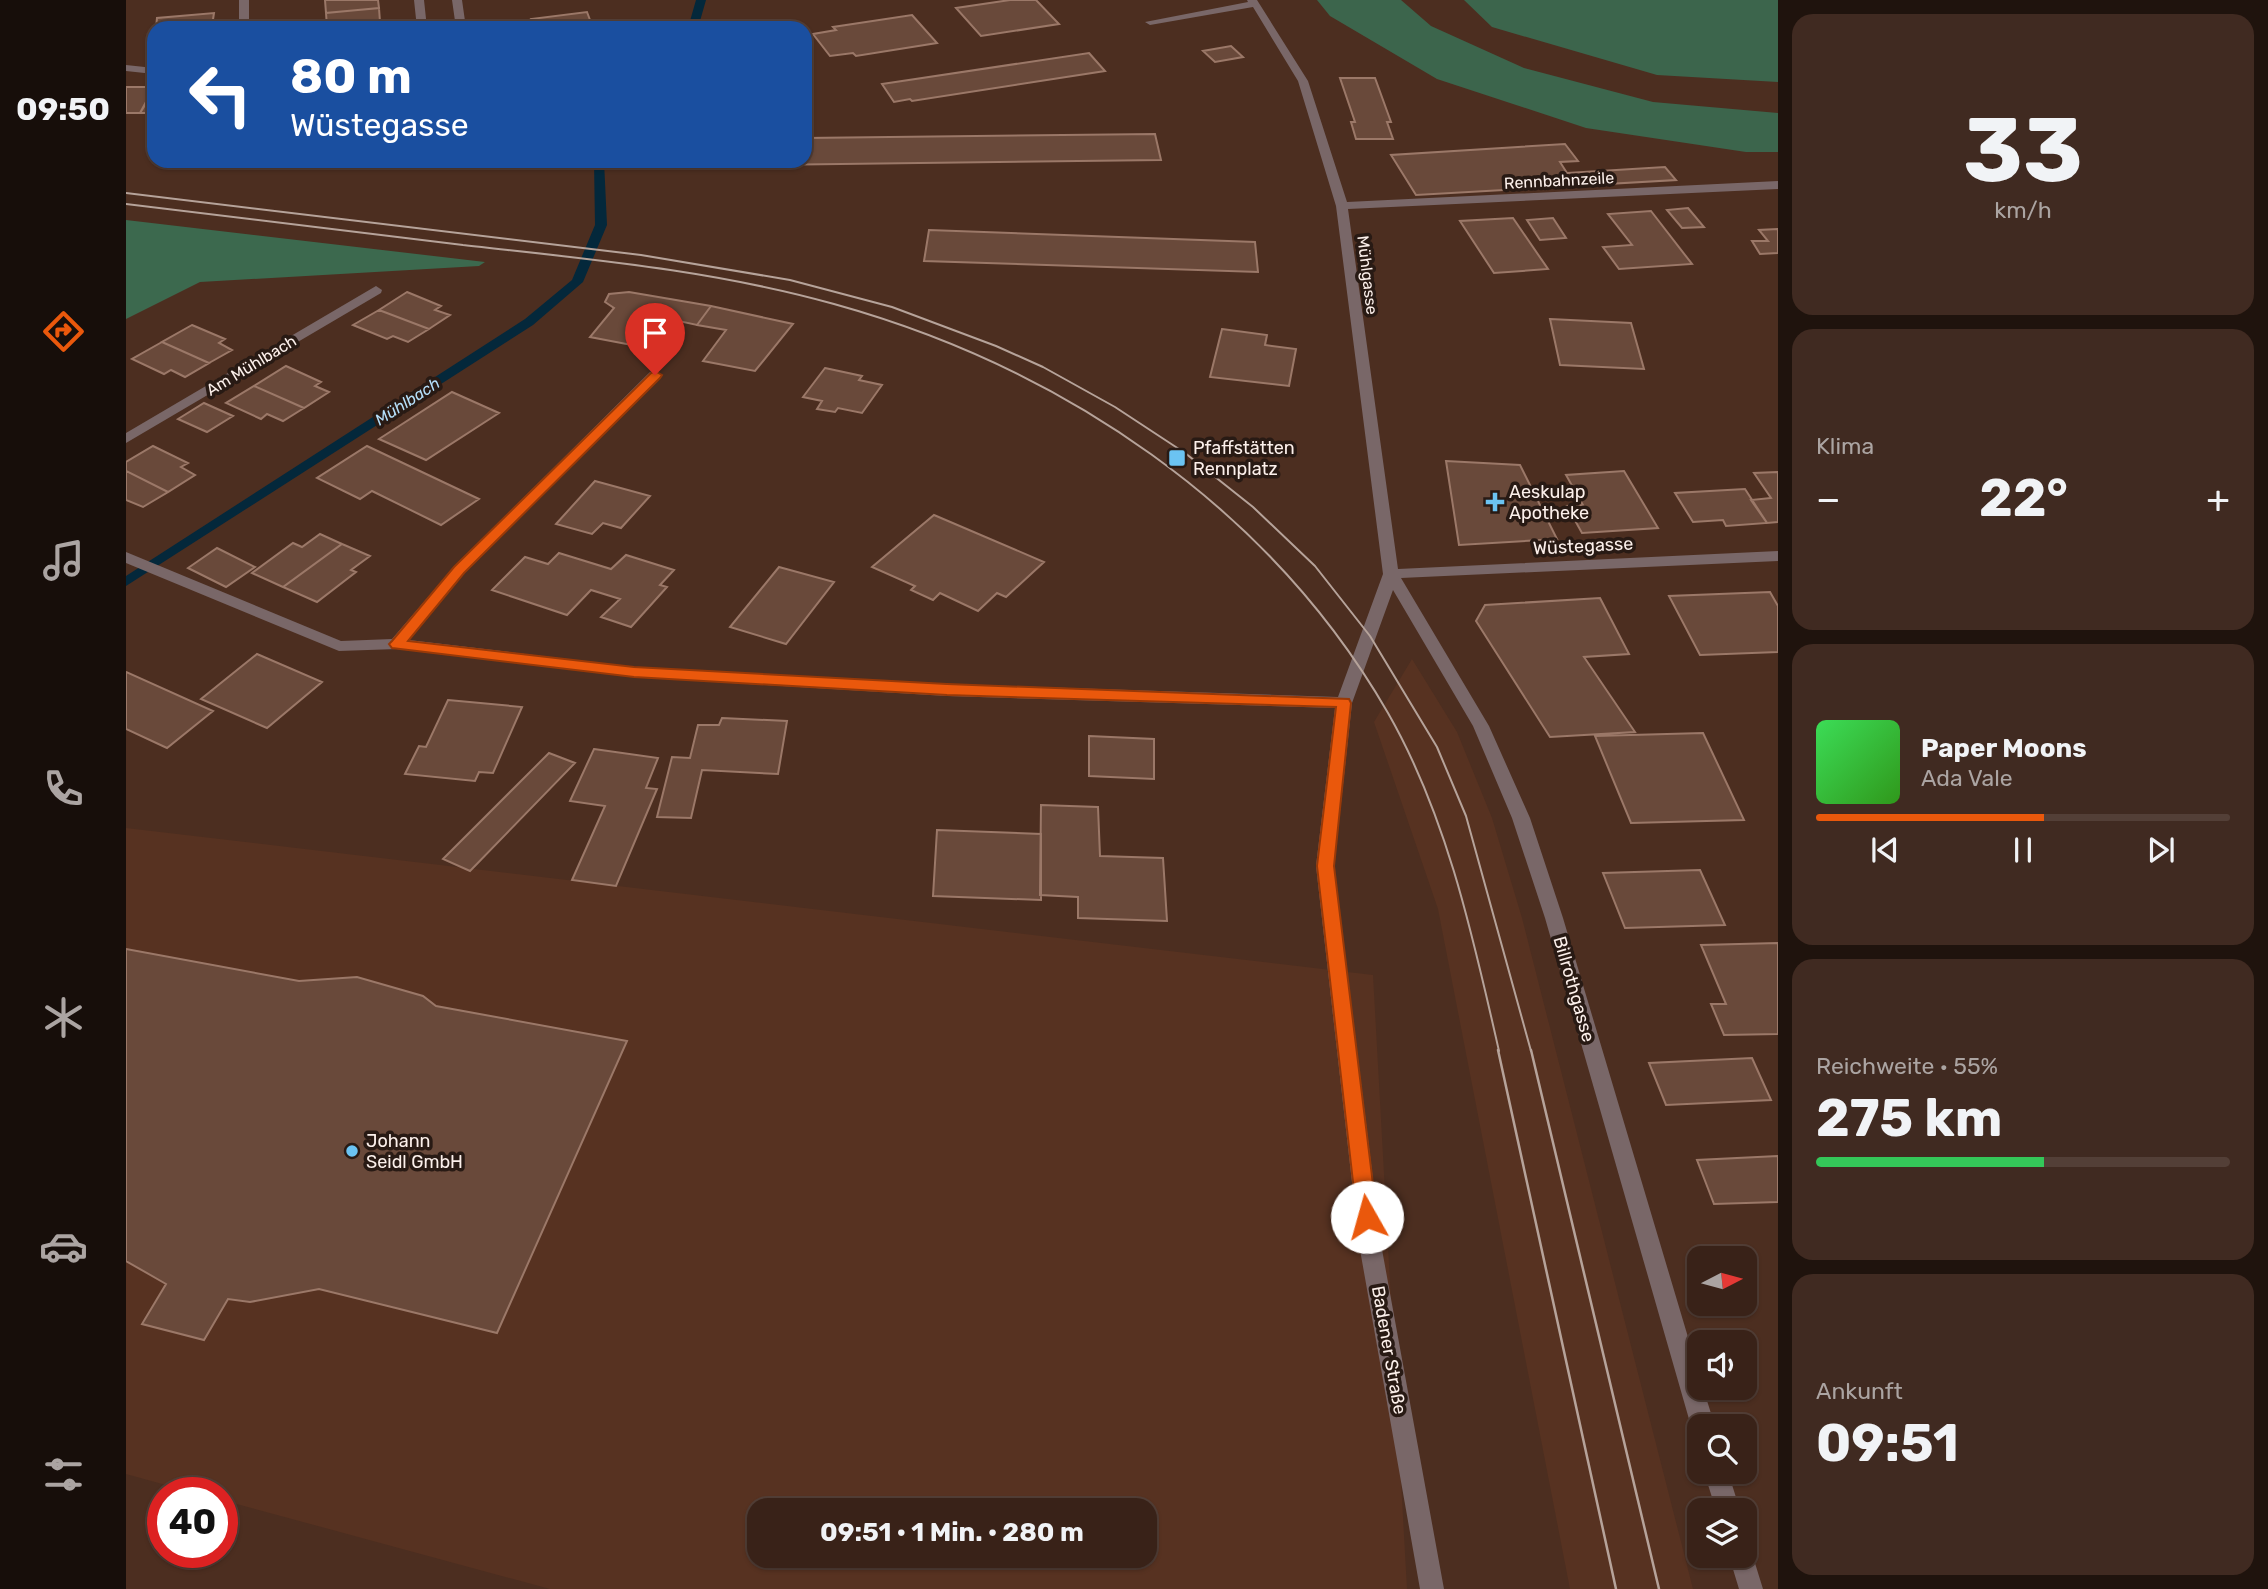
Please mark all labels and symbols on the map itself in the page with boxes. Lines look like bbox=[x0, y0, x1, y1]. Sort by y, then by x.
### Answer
street label: Rennbahnzeile bbox=[1503, 168, 1615, 193]
street label: Mühlgasse bbox=[1353, 234, 1382, 316]
pin bbox=[625, 303, 685, 375]
street label: Am Mühlbach bbox=[203, 331, 300, 400]
water label: Mühlbach bbox=[371, 373, 443, 429]
place label: Pfaffstätten Rennplatz bbox=[1193, 437, 1295, 480]
marker: Pfaffstätten Rennplatz bbox=[1167, 448, 1187, 468]
place label: Aeskulap Apotheke bbox=[1509, 481, 1589, 524]
marker: Aeskulap Apotheke bbox=[1487, 494, 1503, 510]
street label: Wüstegasse bbox=[1532, 532, 1634, 560]
street label: Billrothgasse bbox=[1548, 933, 1600, 1045]
place label: Johann Seidl GmbH bbox=[366, 1130, 463, 1173]
marker: Johann Seidl GmbH bbox=[344, 1143, 360, 1159]
position arrow bbox=[1330, 1180, 1404, 1254]
north arrow bbox=[1687, 1246, 1757, 1316]
street label: Badener Straße bbox=[1367, 1284, 1411, 1416]
speed limit sign: 40 bbox=[147, 1477, 238, 1568]

